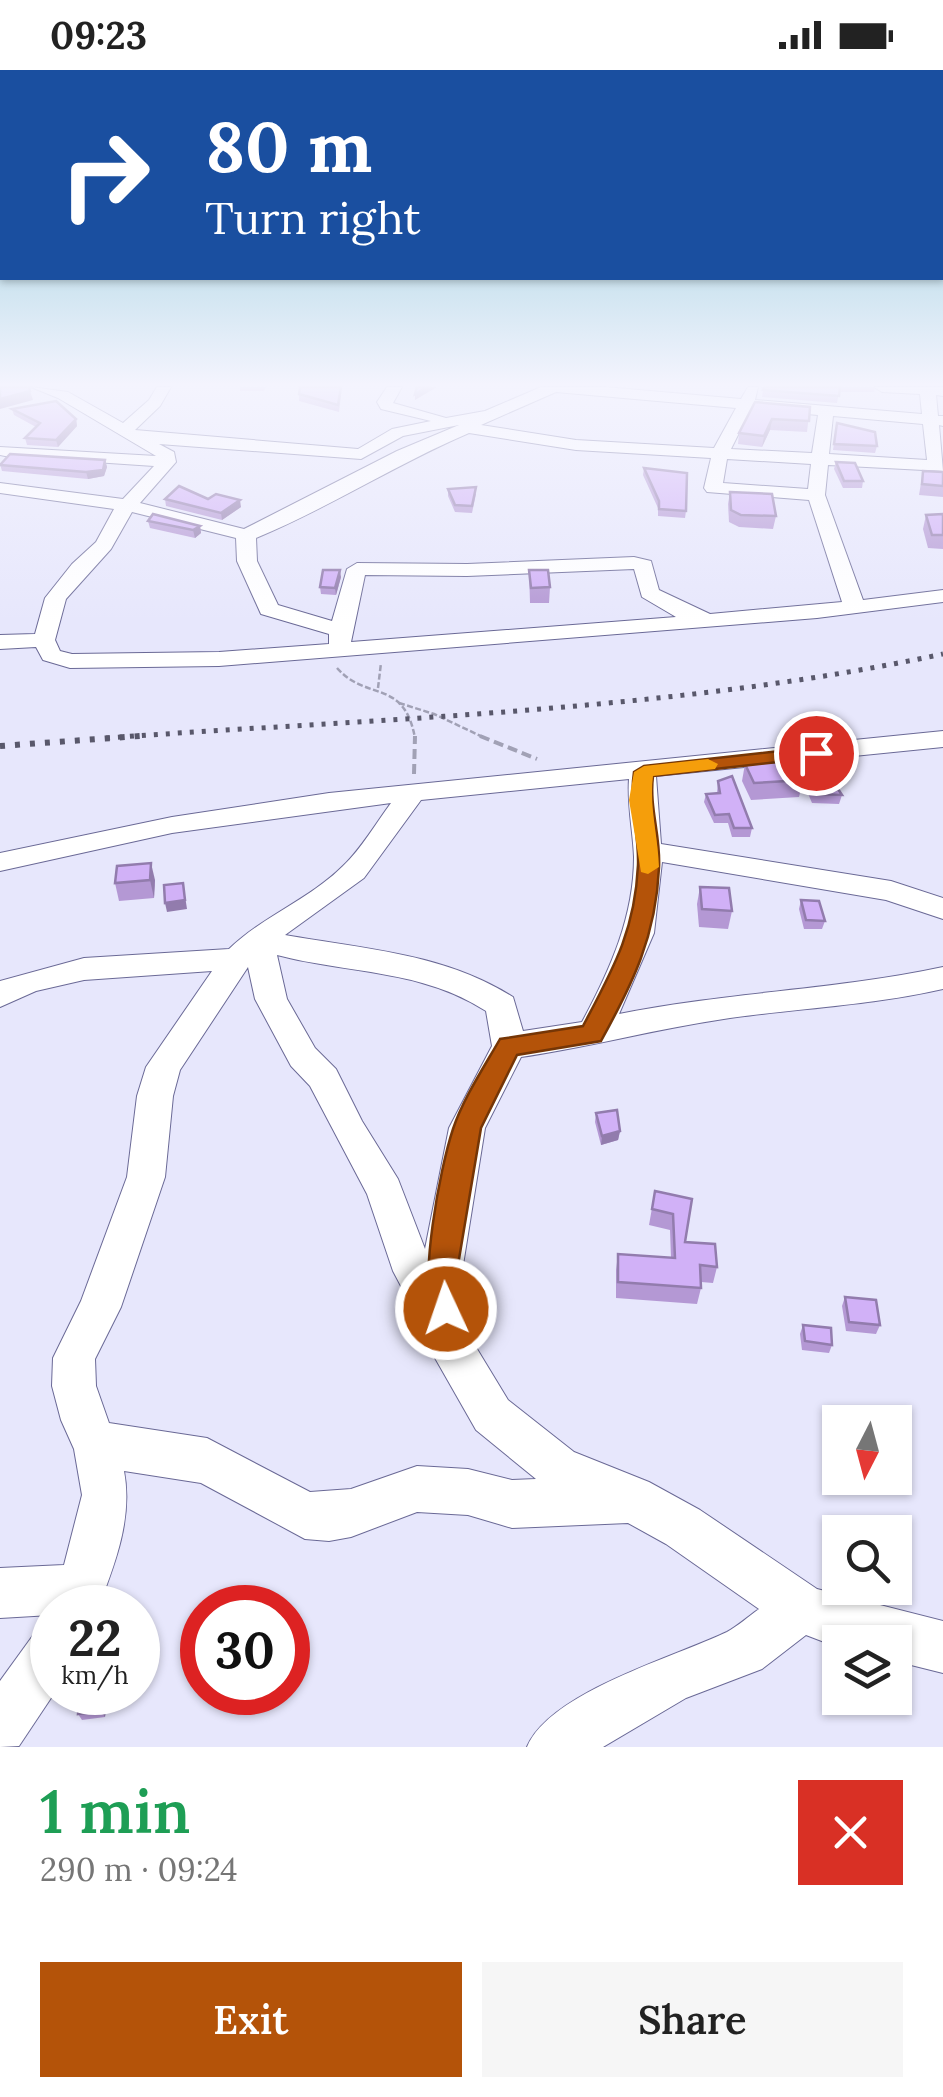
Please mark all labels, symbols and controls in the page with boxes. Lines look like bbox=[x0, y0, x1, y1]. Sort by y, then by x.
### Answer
text: 09:23 bbox=[50, 11, 147, 59]
text: 80 m bbox=[205, 102, 372, 191]
icon: right bbox=[40, 110, 170, 240]
text: Turn right bbox=[205, 189, 421, 246]
pin bbox=[774, 711, 859, 796]
icon: arrive bbox=[789, 726, 844, 781]
position arrow bbox=[394, 1257, 498, 1361]
north arrow bbox=[822, 1405, 912, 1495]
map controls bbox=[822, 1405, 912, 1715]
button: search bbox=[822, 1515, 912, 1605]
speed limit sign: 30 bbox=[180, 1585, 310, 1715]
text: 22 bbox=[68, 1606, 122, 1670]
button: layers bbox=[822, 1625, 912, 1715]
text: km/h bbox=[61, 1659, 129, 1691]
text: 1 min bbox=[40, 1773, 190, 1849]
button: close bbox=[798, 1780, 903, 1885]
text: 290 m · 09:24 bbox=[40, 1849, 238, 1890]
button: Exit bbox=[40, 1962, 462, 2077]
button: Share bbox=[482, 1962, 903, 2077]

